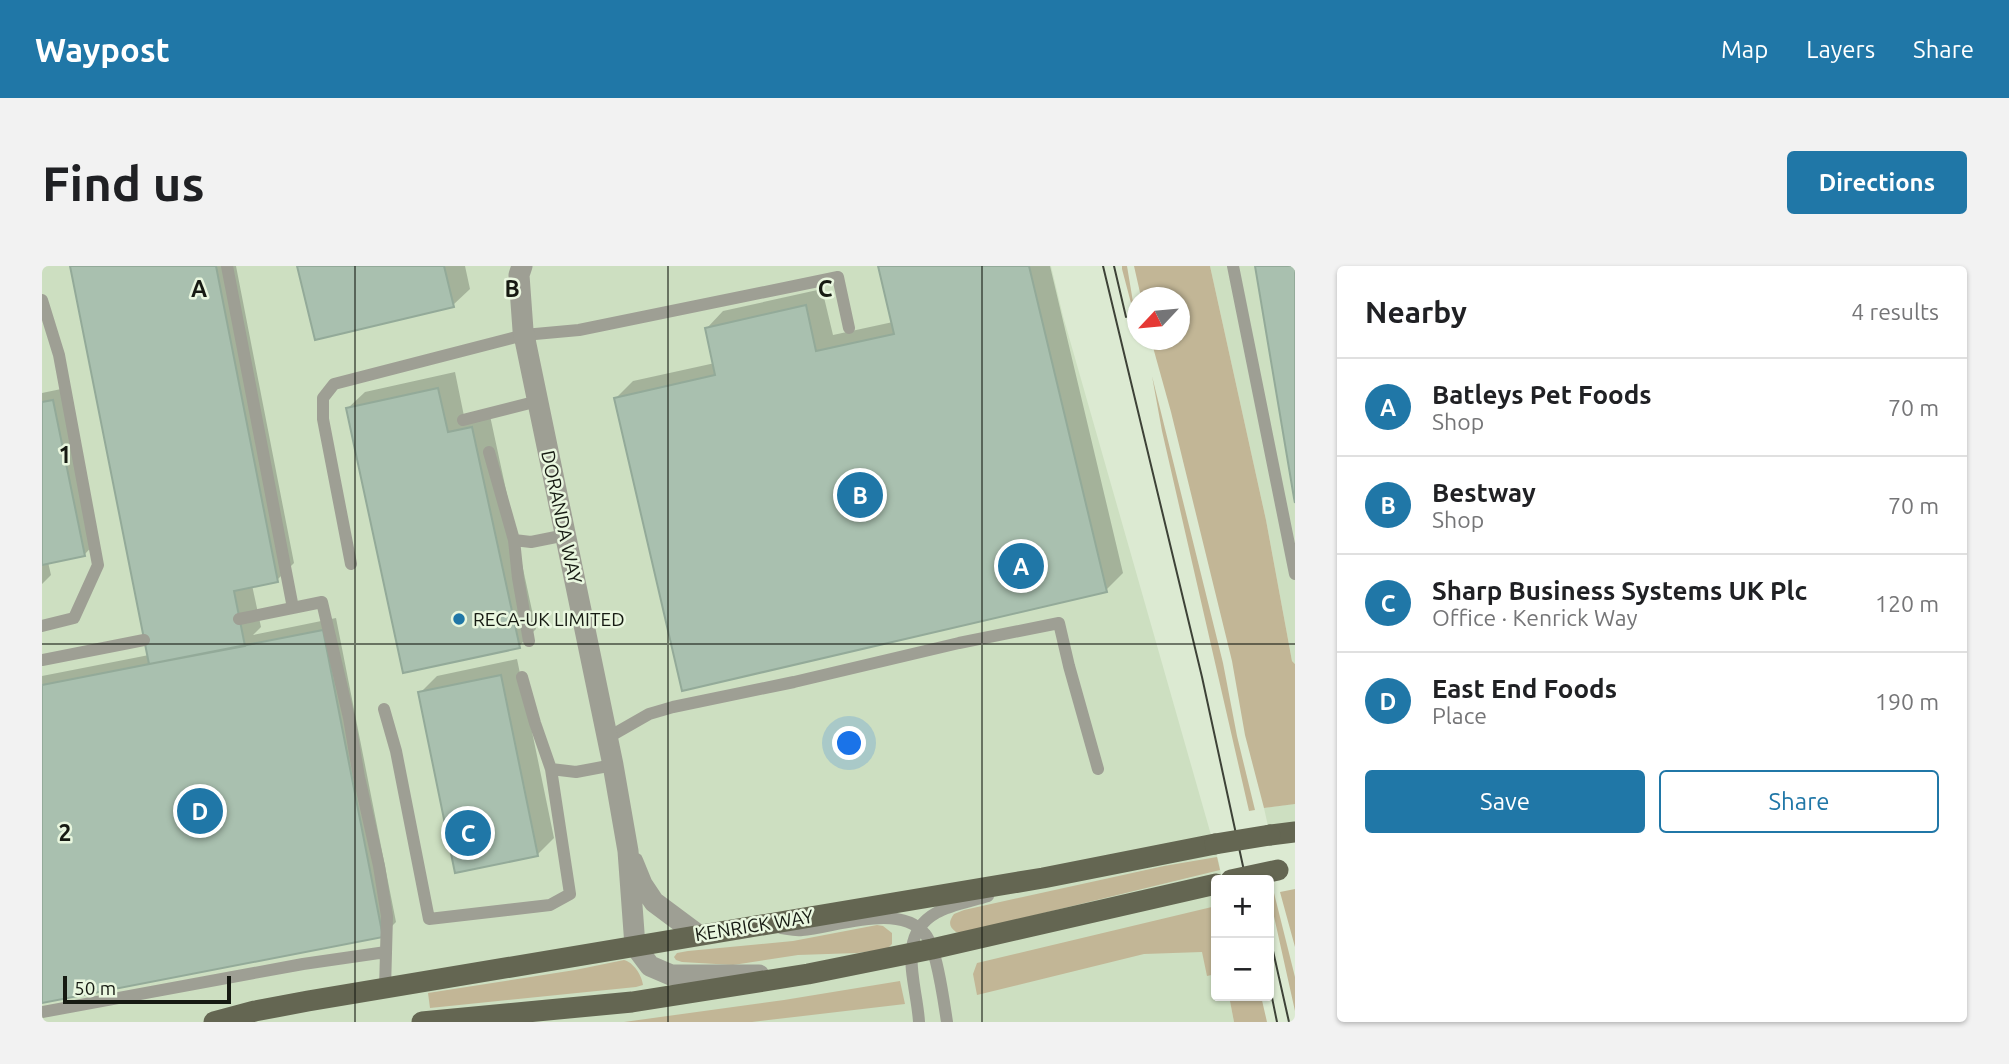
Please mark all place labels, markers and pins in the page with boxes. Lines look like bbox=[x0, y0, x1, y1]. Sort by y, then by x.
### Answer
pin: B bbox=[837, 469, 883, 521]
pin: A bbox=[998, 540, 1044, 592]
place label: RECA-UK LIMITED bbox=[473, 608, 625, 630]
marker: RECA-UK LIMITED bbox=[451, 611, 467, 627]
pin: D bbox=[177, 785, 223, 837]
pin: C bbox=[445, 807, 491, 859]

